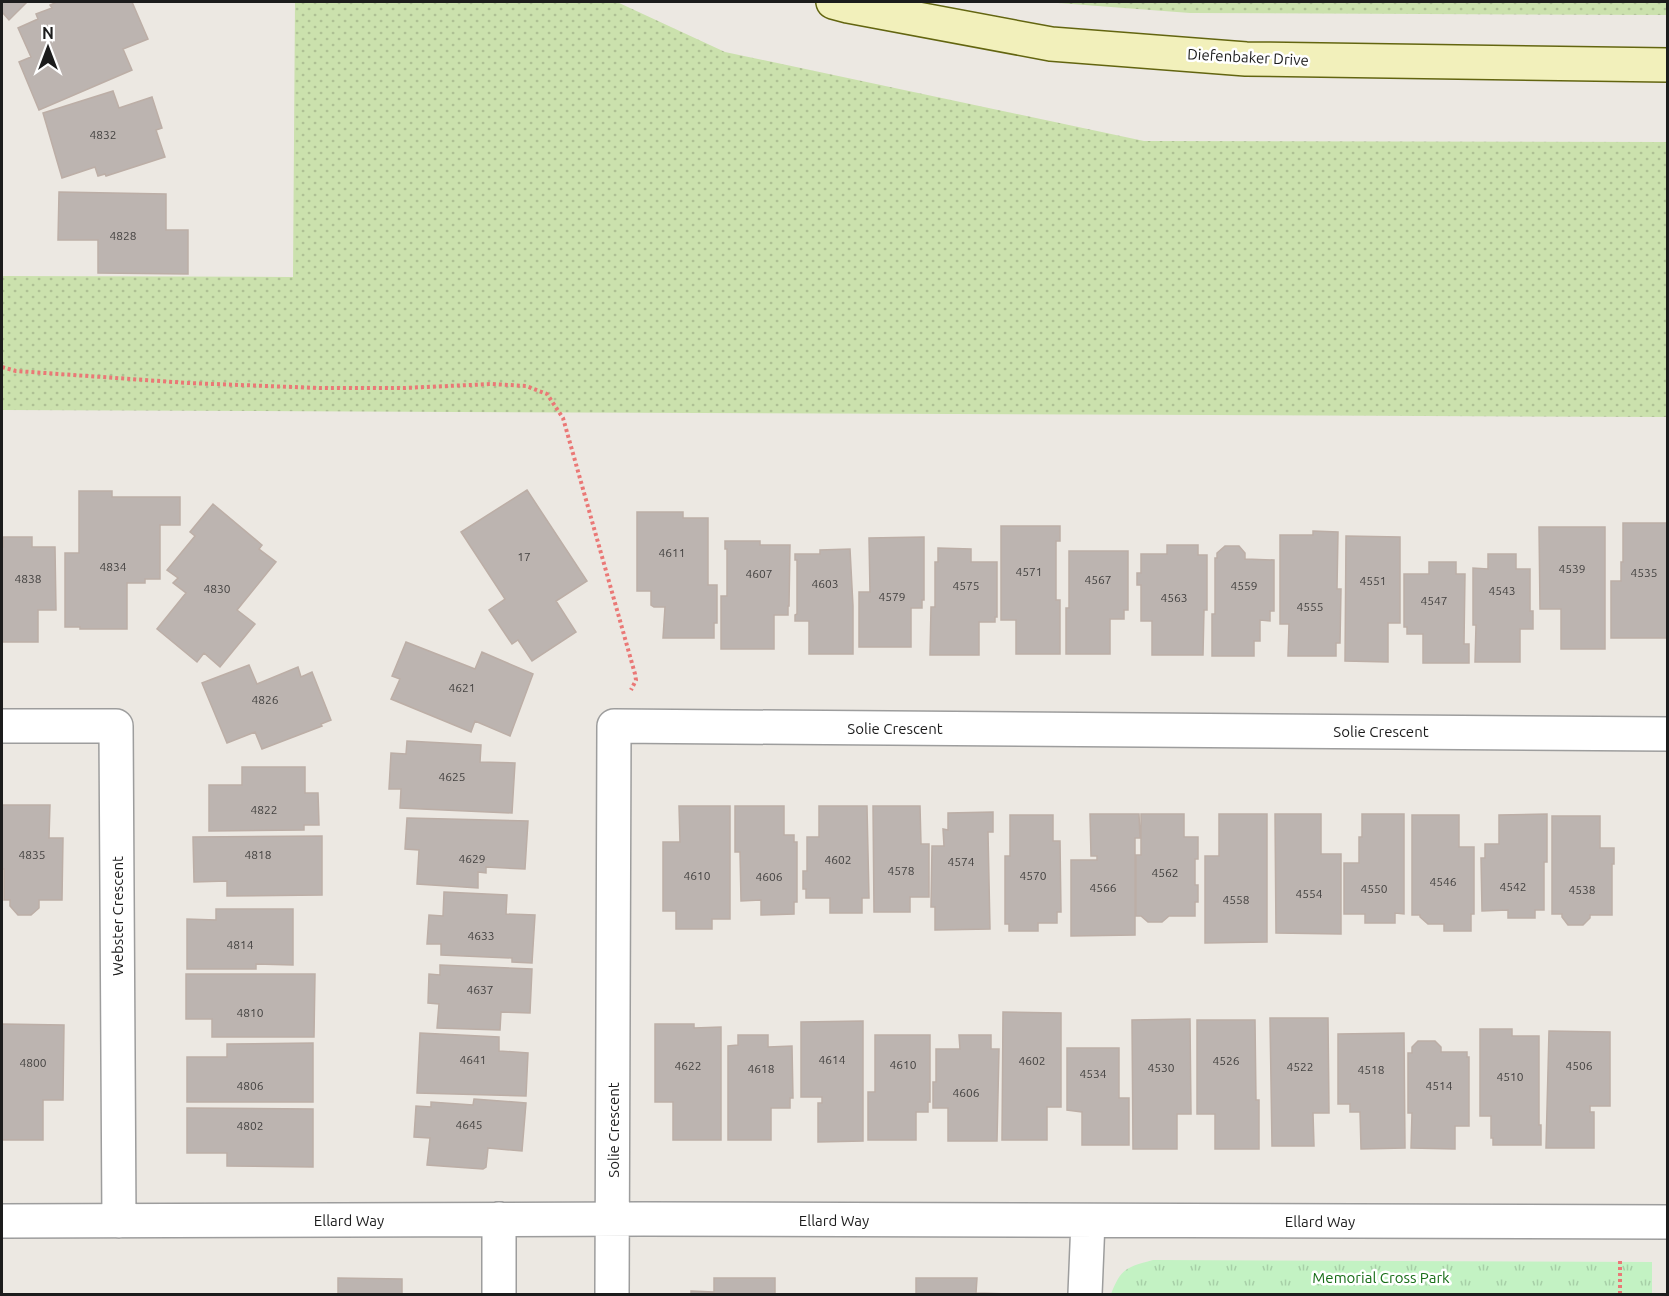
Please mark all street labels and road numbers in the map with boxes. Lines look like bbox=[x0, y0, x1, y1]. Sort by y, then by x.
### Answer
street label: Diefenbaker Drive bbox=[1187, 45, 1309, 69]
street label: Solie Crescent bbox=[847, 720, 943, 737]
street label: Solie Crescent bbox=[1333, 723, 1429, 740]
street label: Webster Crescent bbox=[109, 856, 126, 976]
street label: Solie Crescent bbox=[605, 1082, 622, 1178]
street label: Ellard Way bbox=[314, 1212, 384, 1229]
street label: Ellard Way bbox=[799, 1212, 869, 1229]
street label: Ellard Way bbox=[1285, 1213, 1355, 1230]

